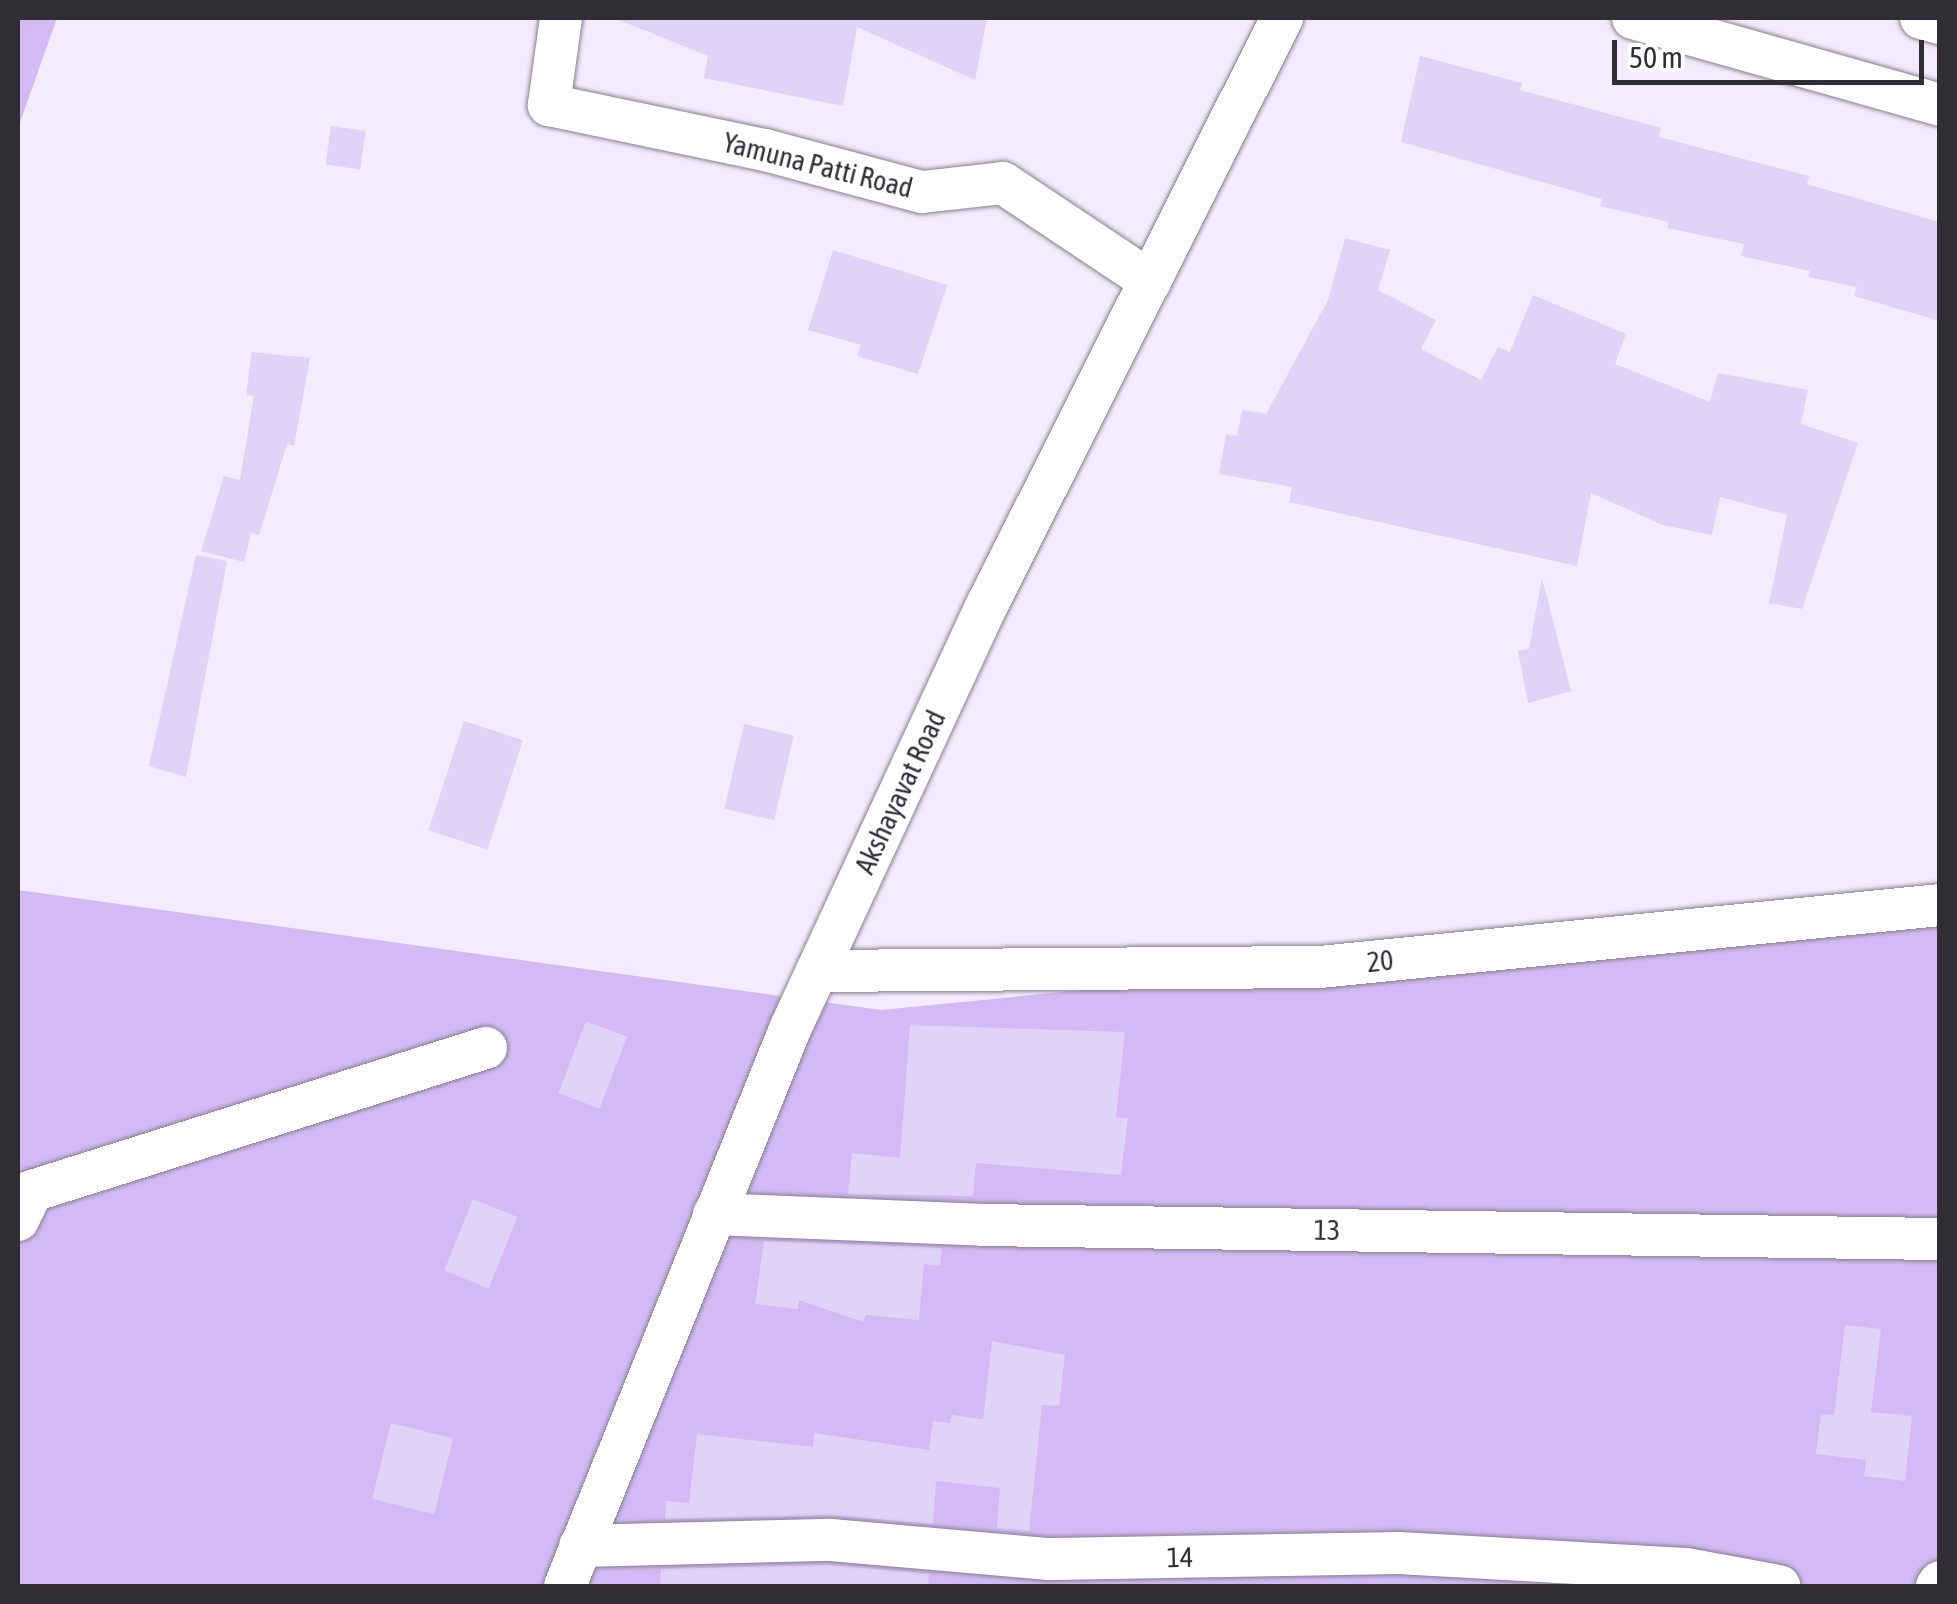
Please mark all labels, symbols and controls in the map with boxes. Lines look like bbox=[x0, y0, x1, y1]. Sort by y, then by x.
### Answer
scale bar bbox=[1617, 20, 1930, 82]
text: 50 m bbox=[1629, 40, 1683, 74]
street label: Yamuna Patti Road bbox=[720, 125, 916, 205]
street label: Akshayavat Road bbox=[847, 705, 953, 879]
street label: 20 bbox=[1365, 943, 1395, 979]
street label: 13 bbox=[1314, 1213, 1340, 1247]
street label: 14 bbox=[1167, 1540, 1193, 1574]

